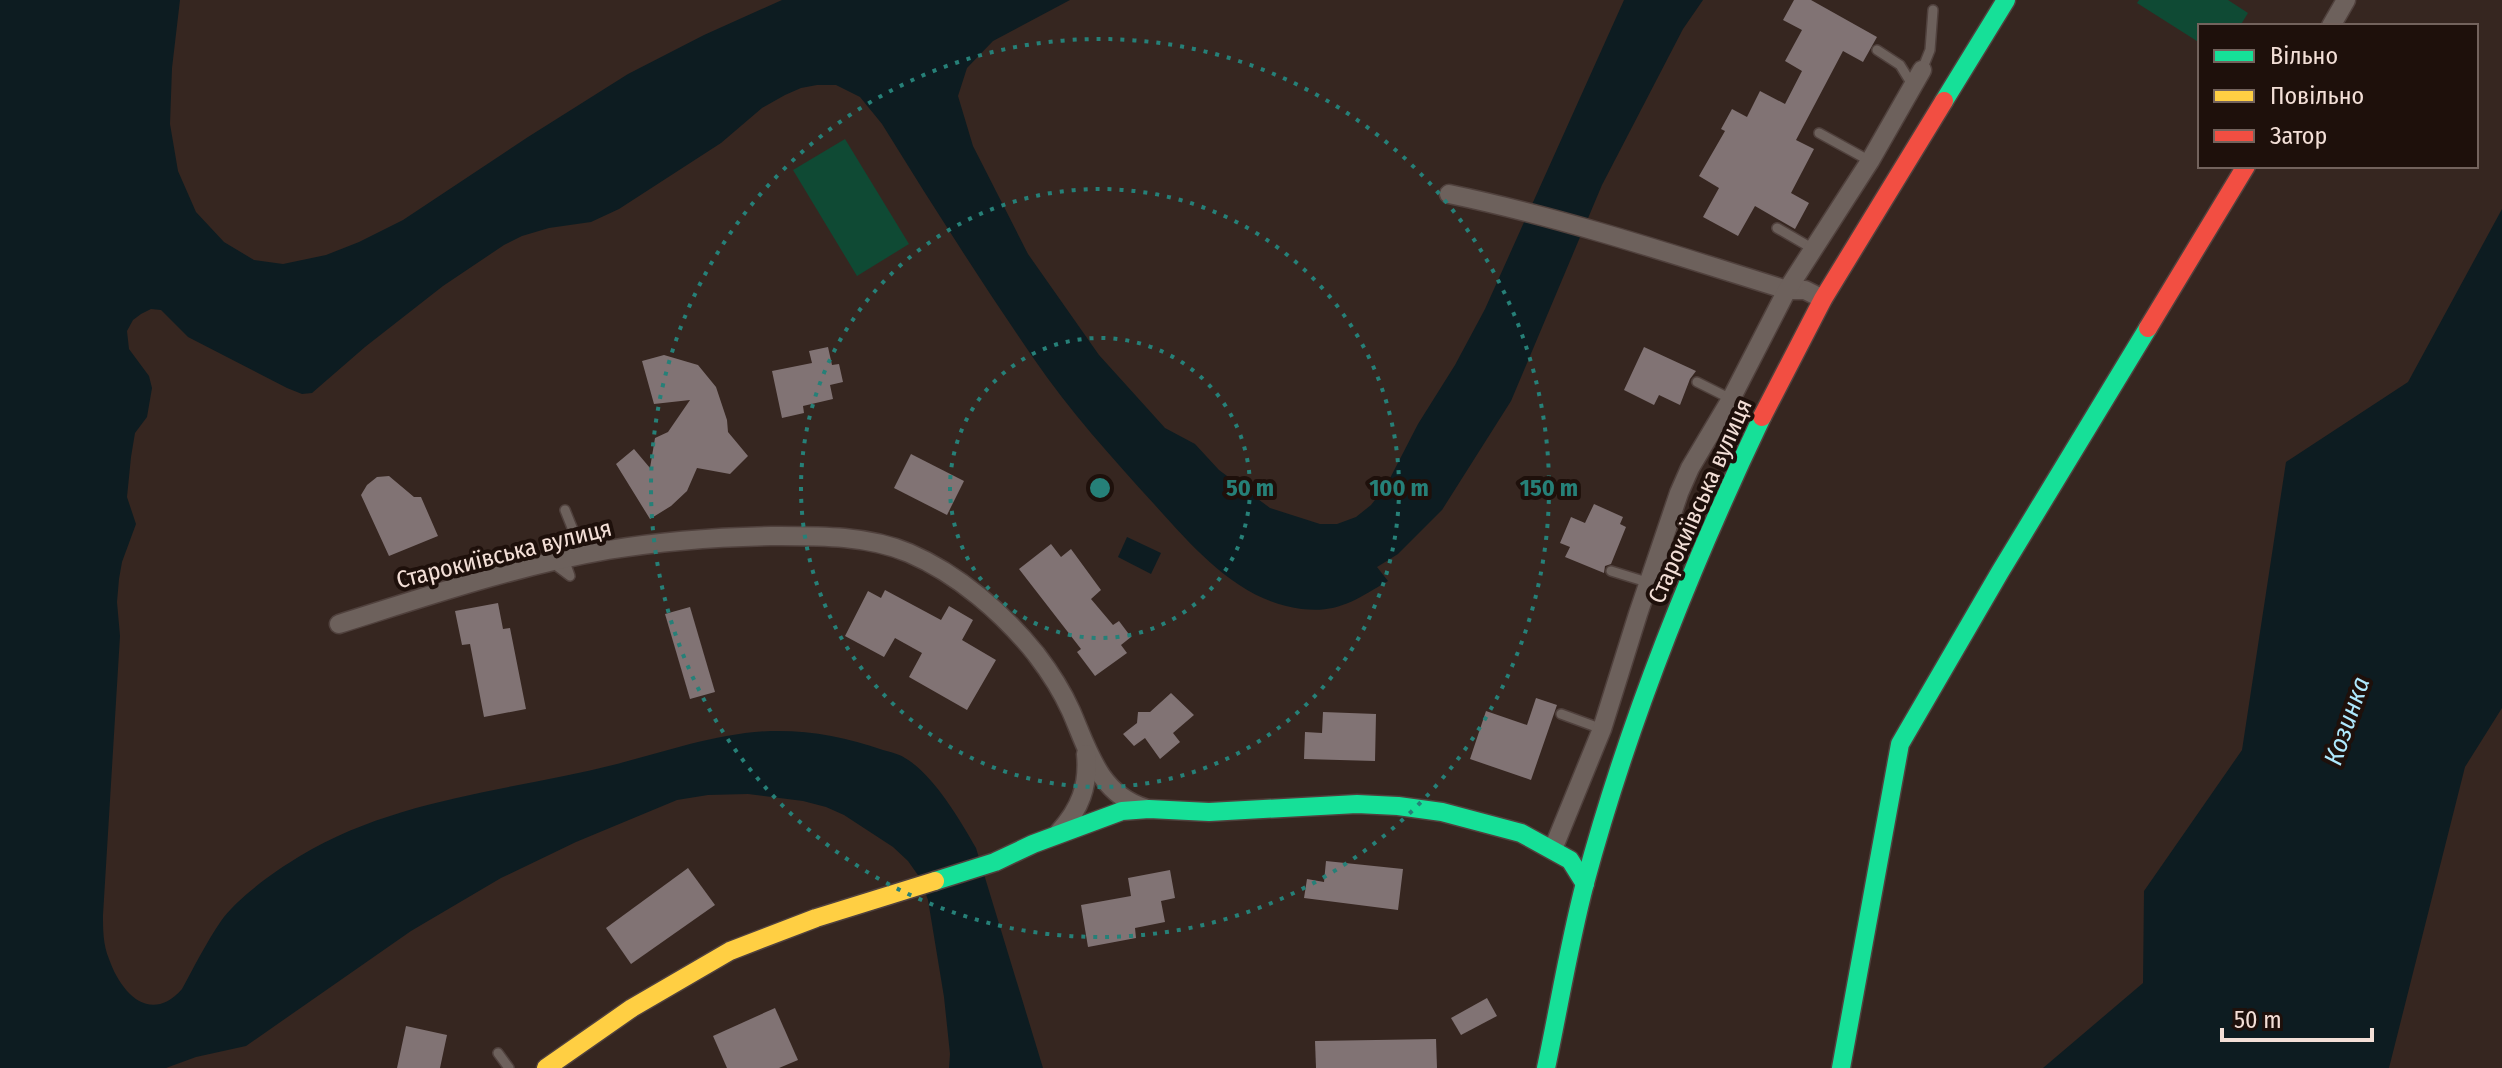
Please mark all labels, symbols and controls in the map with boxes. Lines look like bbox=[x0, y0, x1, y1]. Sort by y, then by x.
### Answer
legend bbox=[2198, 24, 2478, 168]
text: Вільно bbox=[2270, 42, 2338, 70]
text: Повільно bbox=[2270, 82, 2364, 110]
text: Затор bbox=[2270, 122, 2327, 150]
street label: Старокиївська вулиця bbox=[1642, 394, 1758, 608]
centre of rings bbox=[1086, 474, 1114, 502]
text: 50 m bbox=[1226, 474, 1274, 502]
text: 100 m bbox=[1369, 474, 1429, 502]
text: 150 m bbox=[1520, 474, 1578, 502]
street label: Старокиївська вулиця bbox=[393, 514, 615, 594]
water label: Козинка bbox=[2317, 673, 2377, 769]
scale bar bbox=[2222, 992, 2372, 1042]
text: 50 m bbox=[2234, 1006, 2282, 1034]

